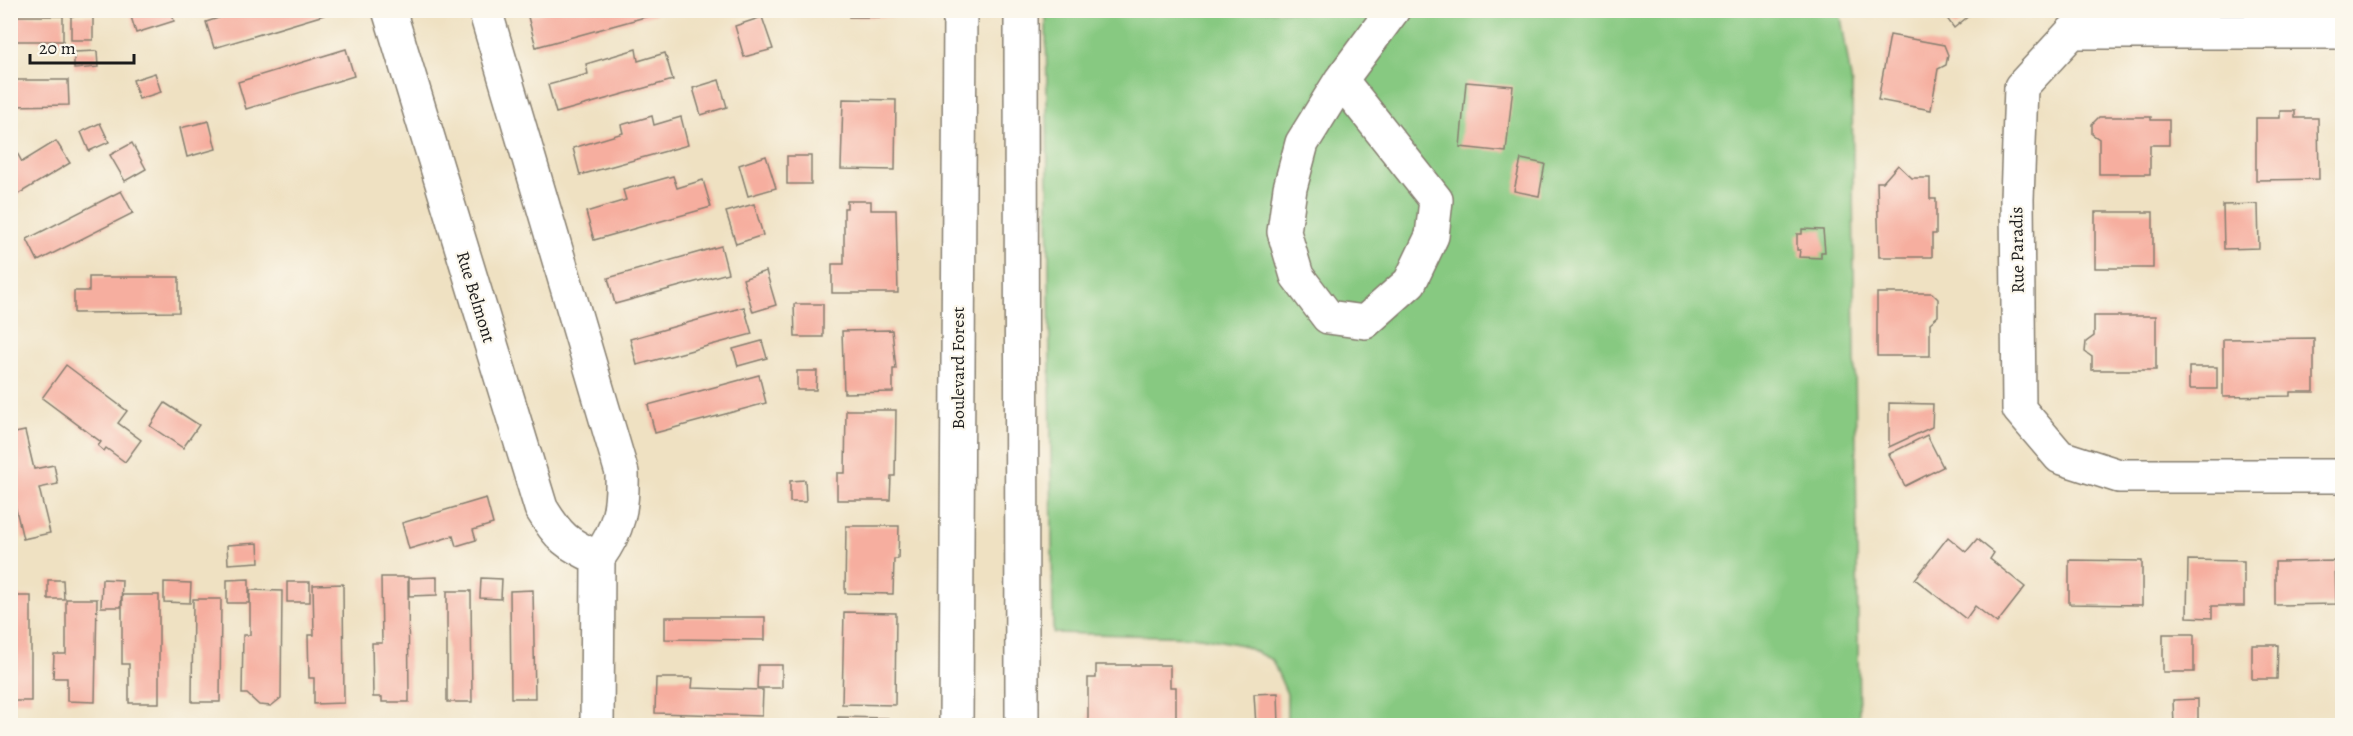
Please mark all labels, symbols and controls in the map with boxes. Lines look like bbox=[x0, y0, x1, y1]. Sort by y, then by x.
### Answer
scale bar bbox=[30, 27, 134, 65]
text: 20 m bbox=[39, 36, 76, 60]
street label: Rue Paradis bbox=[2004, 206, 2030, 294]
street label: Rue Belmont bbox=[451, 248, 501, 346]
street label: Boulevard Forest bbox=[946, 306, 970, 430]

